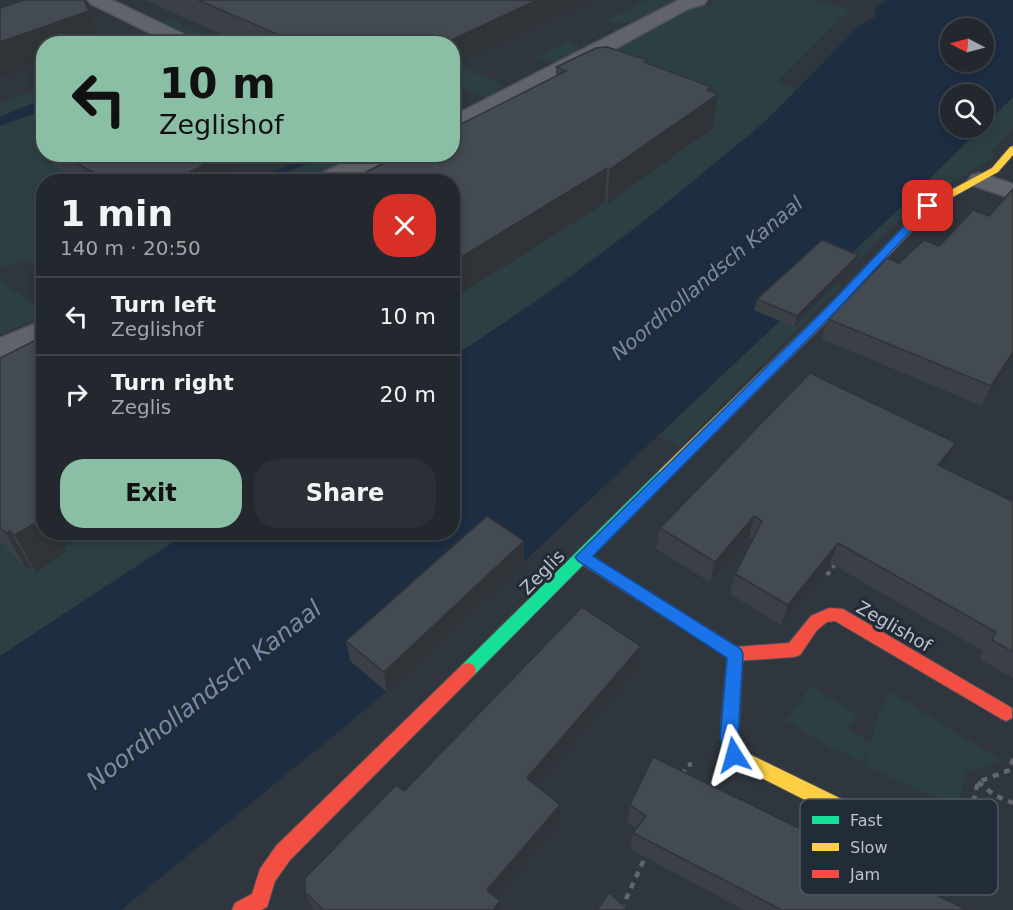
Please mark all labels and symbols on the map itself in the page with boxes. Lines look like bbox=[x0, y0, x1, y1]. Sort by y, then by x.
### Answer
north arrow bbox=[940, 18, 994, 72]
pin bbox=[902, 180, 953, 231]
water label: Noordhollandsch Kanaal bbox=[607, 191, 808, 365]
street label: Zeglis bbox=[515, 545, 569, 599]
water label: Noordhollandsch Kanaal bbox=[81, 594, 327, 795]
street label: Zeglishof bbox=[853, 596, 936, 656]
position arrow bbox=[702, 723, 766, 787]
legend bbox=[800, 799, 998, 895]
text: Fast bbox=[850, 811, 882, 830]
text: Slow bbox=[850, 838, 887, 857]
text: Jam bbox=[849, 865, 880, 884]

